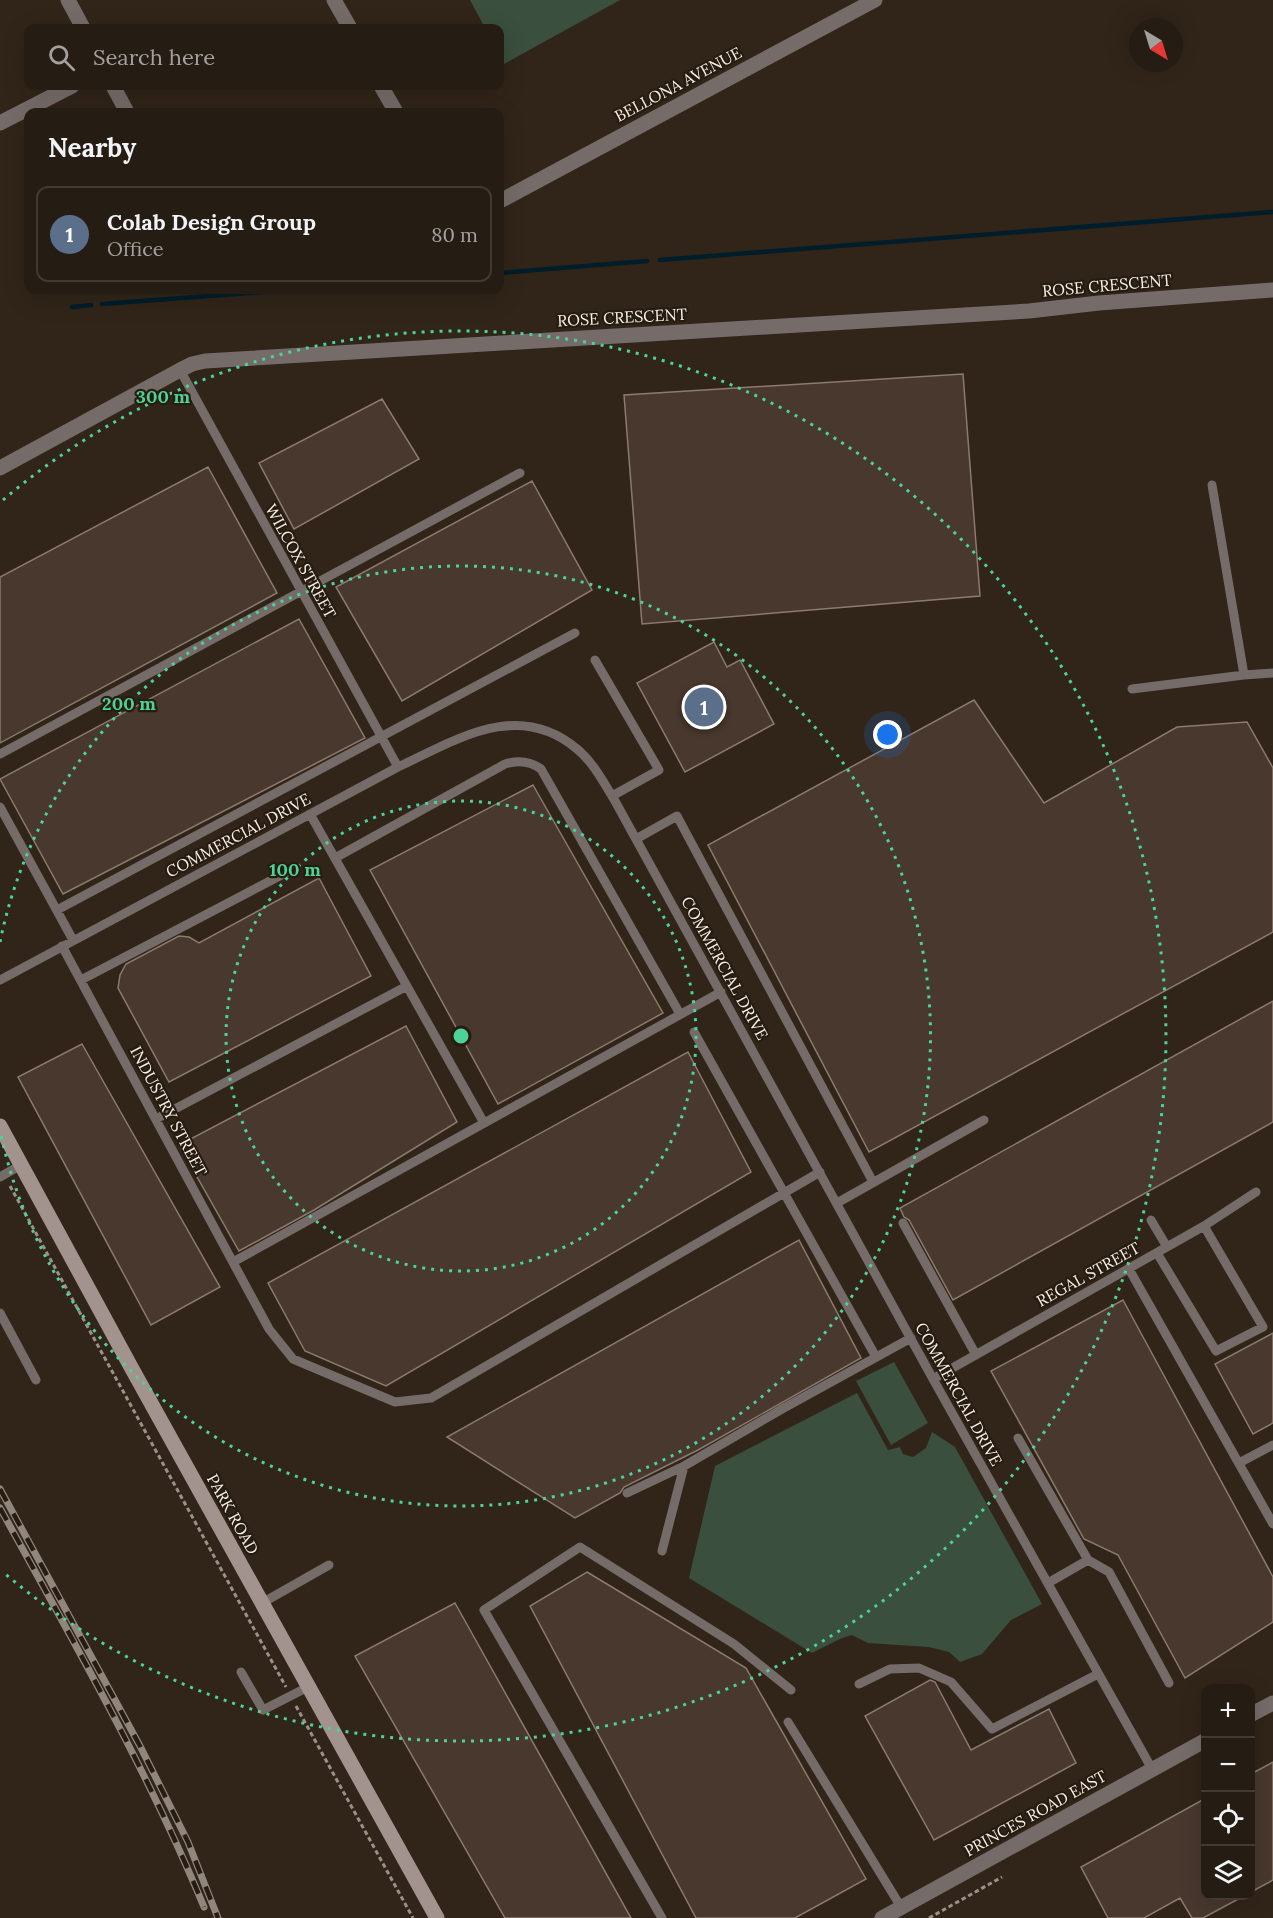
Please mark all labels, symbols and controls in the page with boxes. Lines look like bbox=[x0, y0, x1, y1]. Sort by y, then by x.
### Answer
north arrow bbox=[1129, 18, 1183, 72]
search box bbox=[24, 24, 504, 90]
icon: search bbox=[45, 41, 78, 74]
street label: BELLONA AVENUE bbox=[611, 42, 745, 126]
text: Search here bbox=[93, 43, 215, 71]
text: Nearby bbox=[48, 131, 136, 164]
text: Colab Design Group bbox=[107, 208, 316, 236]
text: 1 bbox=[65, 222, 74, 247]
text: 80 m bbox=[431, 222, 478, 247]
text: Office bbox=[107, 236, 164, 261]
street label: ROSE CRESCENT bbox=[1041, 269, 1173, 301]
street label: ROSE CRESCENT bbox=[557, 304, 687, 330]
text: 300 m bbox=[136, 385, 191, 408]
street label: WILCOX STREET bbox=[261, 500, 341, 622]
pin: 1 bbox=[684, 684, 724, 730]
text: 200 m bbox=[102, 692, 156, 715]
your location bbox=[873, 720, 902, 749]
street label: COMMERCIAL DRIVE bbox=[162, 788, 314, 882]
text: 100 m bbox=[269, 858, 321, 881]
street label: COMMERCIAL DRIVE bbox=[677, 893, 773, 1043]
centre of rings bbox=[451, 1026, 471, 1046]
street label: INDUSTRY STREET bbox=[126, 1043, 212, 1179]
street label: REGAL STREET bbox=[1033, 1237, 1143, 1311]
street label: COMMERCIAL DRIVE bbox=[911, 1319, 1007, 1469]
street label: PARK ROAD bbox=[203, 1470, 263, 1558]
map controls bbox=[1201, 1684, 1255, 1900]
button: + bbox=[1201, 1684, 1255, 1738]
button: − bbox=[1201, 1738, 1255, 1792]
street label: PRINCES ROAD EAST bbox=[960, 1766, 1110, 1860]
button: locate bbox=[1201, 1792, 1255, 1846]
button: layers bbox=[1201, 1846, 1255, 1900]

